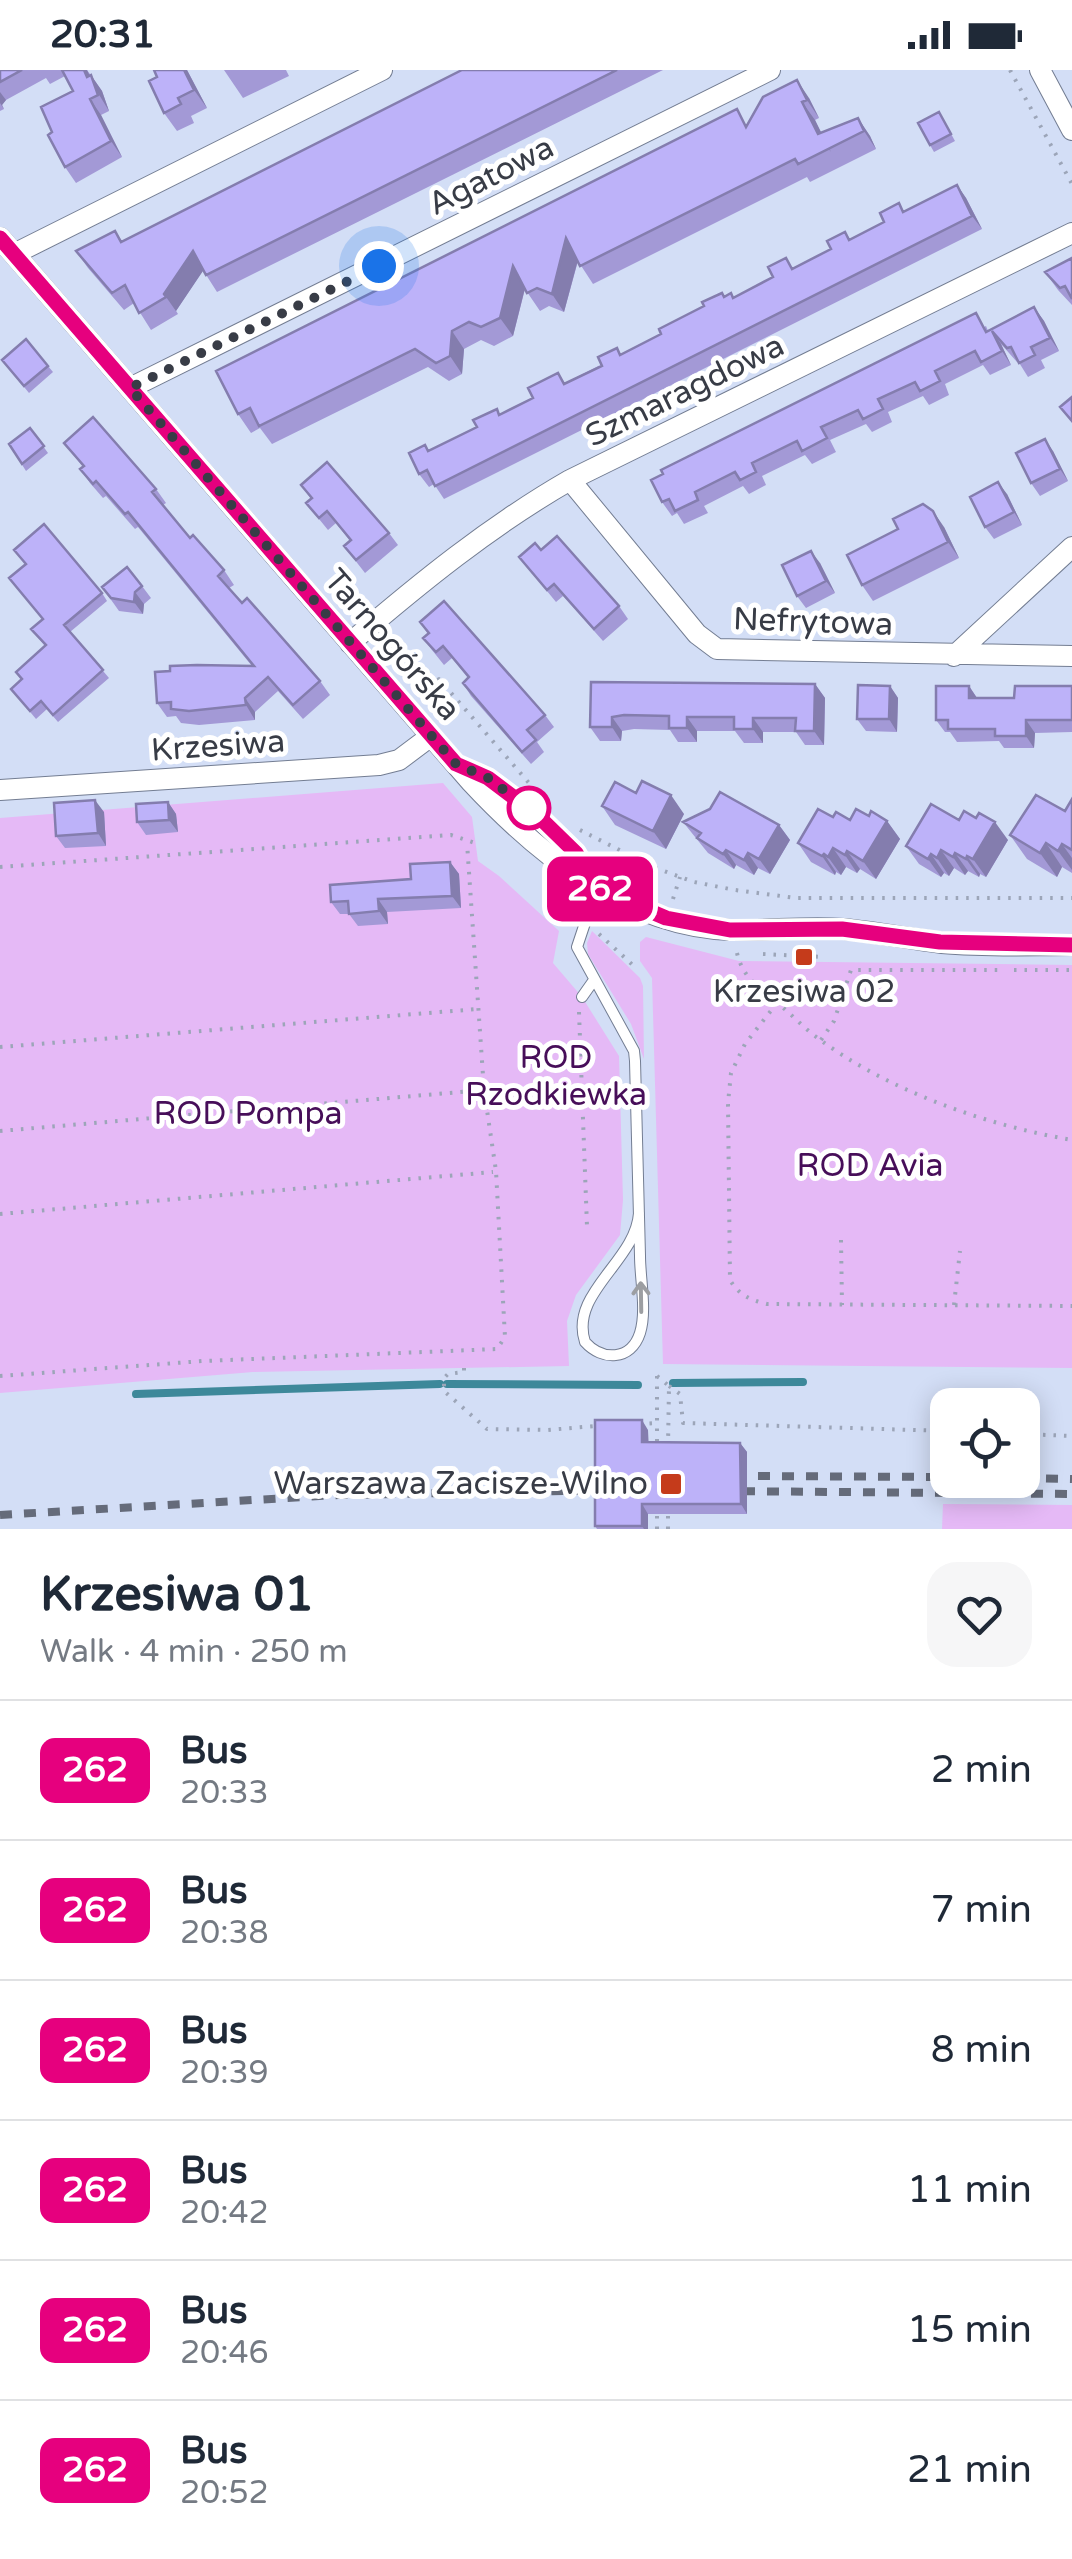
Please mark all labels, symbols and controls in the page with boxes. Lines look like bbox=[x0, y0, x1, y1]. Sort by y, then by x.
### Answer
text: 20:31 bbox=[50, 12, 155, 58]
street label: Agatowa bbox=[422, 128, 560, 224]
your location bbox=[354, 241, 404, 291]
street label: Szmaragdowa bbox=[580, 327, 790, 455]
street label: Tarnogórska bbox=[316, 561, 468, 729]
street label: Nefrytowa bbox=[732, 600, 894, 644]
street label: Krzesiwa bbox=[150, 722, 286, 770]
unlabelled marker bbox=[508, 787, 550, 829]
line badge: 262 bbox=[542, 856, 658, 922]
text: 262 bbox=[567, 868, 633, 910]
marker: Krzesiwa 02 bbox=[793, 946, 815, 968]
place label: Krzesiwa 02 bbox=[713, 973, 895, 1011]
park label: ROD Rzodkiewka bbox=[465, 1039, 647, 1114]
park label: ROD Pompa bbox=[153, 1095, 343, 1133]
park label: ROD Avia bbox=[797, 1147, 943, 1185]
one-way arrow bbox=[631, 1282, 650, 1314]
map controls bbox=[930, 1388, 1040, 1498]
button: locate bbox=[930, 1388, 1040, 1498]
place label: Warszawa Zacisze-Wilno bbox=[273, 1465, 648, 1503]
marker: Warszawa Zacisze-Wilno bbox=[658, 1471, 684, 1497]
button: heart bbox=[927, 1562, 1032, 1667]
text: Krzesiwa 01 bbox=[40, 1566, 314, 1624]
text: Walk · 4 min · 250 m bbox=[40, 1633, 348, 1671]
text: Bus bbox=[180, 1728, 247, 1774]
text: 2 min bbox=[931, 1747, 1032, 1793]
text: 262 bbox=[62, 1749, 128, 1791]
text: 20:33 bbox=[180, 1774, 269, 1812]
text: Bus bbox=[180, 1868, 247, 1914]
text: 7 min bbox=[931, 1887, 1032, 1933]
text: 262 bbox=[62, 1889, 128, 1931]
text: 20:38 bbox=[180, 1914, 269, 1952]
text: Bus bbox=[180, 2008, 247, 2054]
text: 8 min bbox=[931, 2027, 1032, 2073]
text: 262 bbox=[62, 2029, 128, 2071]
text: 20:39 bbox=[180, 2054, 269, 2092]
text: Bus bbox=[180, 2148, 247, 2194]
text: 11 min bbox=[907, 2167, 1032, 2213]
text: 262 bbox=[62, 2169, 128, 2211]
text: 20:42 bbox=[180, 2194, 269, 2232]
text: Bus bbox=[180, 2288, 247, 2334]
text: 15 min bbox=[907, 2307, 1032, 2353]
text: 262 bbox=[62, 2309, 128, 2351]
text: 20:46 bbox=[180, 2334, 269, 2372]
text: Bus bbox=[180, 2428, 247, 2474]
text: 21 min bbox=[907, 2447, 1032, 2493]
text: 262 bbox=[62, 2449, 128, 2491]
text: 20:52 bbox=[180, 2474, 269, 2512]

